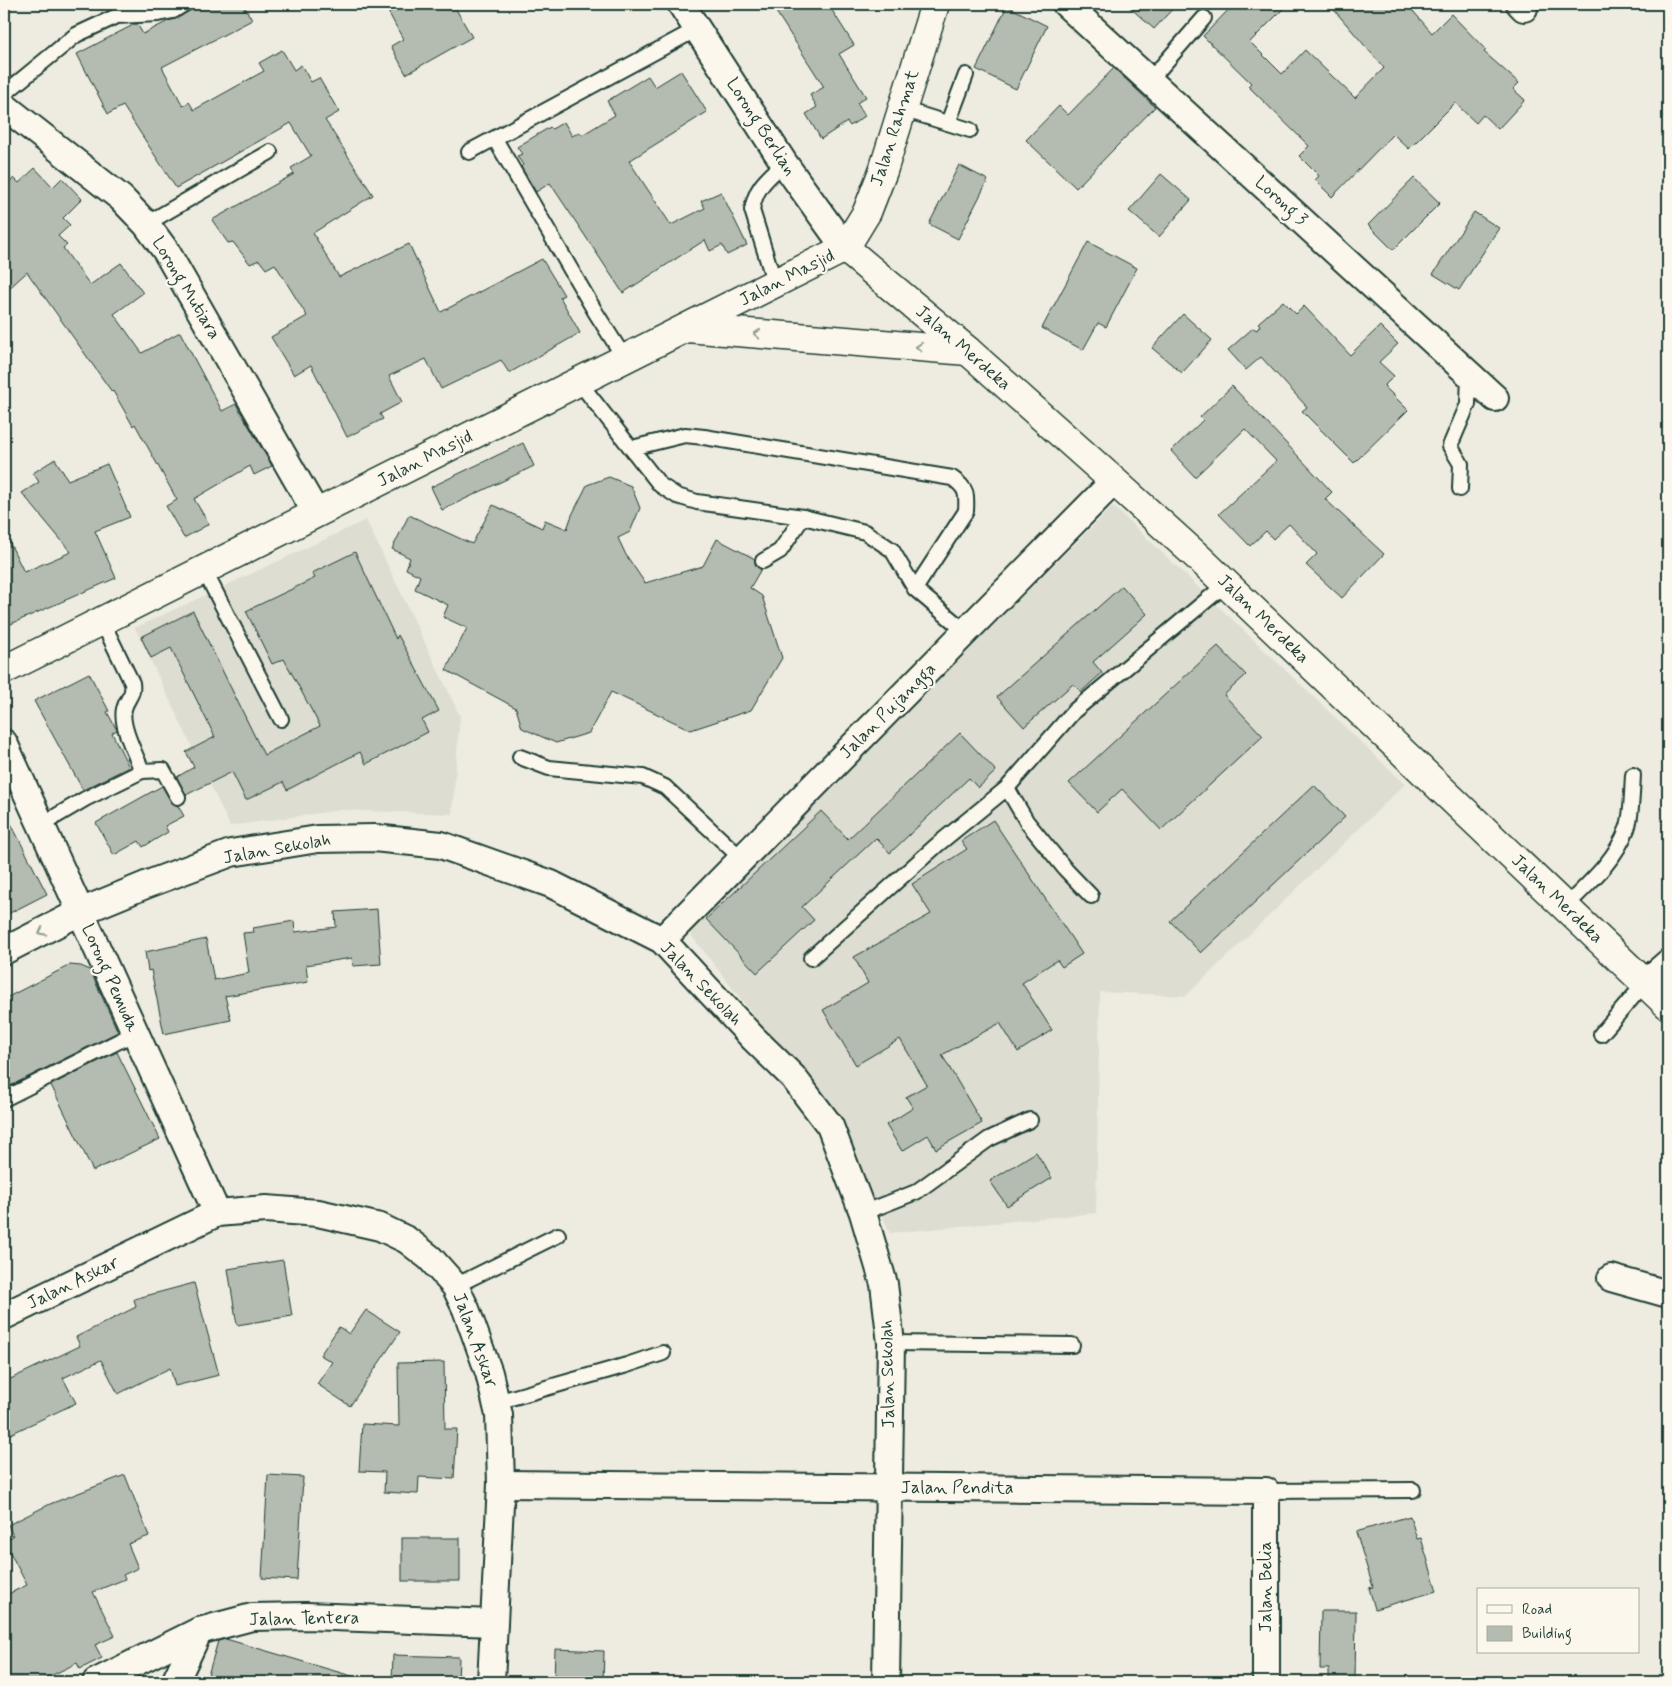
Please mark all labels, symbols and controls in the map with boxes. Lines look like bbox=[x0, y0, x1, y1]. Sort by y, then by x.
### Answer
street label: Jalan Rahmat bbox=[865, 66, 925, 189]
street label: Lorong Berlian bbox=[719, 73, 802, 182]
street label: Lorong 3 bbox=[1248, 171, 1313, 233]
street label: Lorong Mutiara bbox=[144, 232, 226, 345]
street label: Jalan Masjid bbox=[735, 244, 839, 312]
street label: Jalan Merdeka bbox=[910, 300, 1016, 396]
one-way arrow bbox=[753, 329, 761, 340]
one-way arrow bbox=[915, 342, 923, 353]
street label: Jalan Masjid bbox=[373, 425, 477, 493]
street label: Jalan Merdeka bbox=[1212, 569, 1314, 669]
street label: Jalan Pujangga bbox=[834, 657, 943, 766]
street label: Jalan Sekolah bbox=[221, 828, 333, 870]
street label: Jalan Merdeka bbox=[1506, 849, 1608, 949]
street label: Lorong Pemuda bbox=[74, 920, 145, 1037]
one-way arrow bbox=[38, 926, 47, 936]
street label: Jalan Sekolah bbox=[655, 936, 748, 1032]
street label: Jalan Askar bbox=[23, 1250, 123, 1316]
street label: Jalan Askar bbox=[447, 1289, 503, 1391]
street label: Jalan Sekolah bbox=[875, 1319, 901, 1429]
street label: Jalan Pendita bbox=[901, 1476, 1013, 1500]
street label: Jalan Belia bbox=[1254, 1541, 1278, 1633]
legend bbox=[1477, 1588, 1640, 1654]
text: Road bbox=[1522, 1600, 1552, 1620]
street label: Jalan Tentera bbox=[249, 1606, 359, 1632]
text: Building bbox=[1522, 1624, 1572, 1645]

